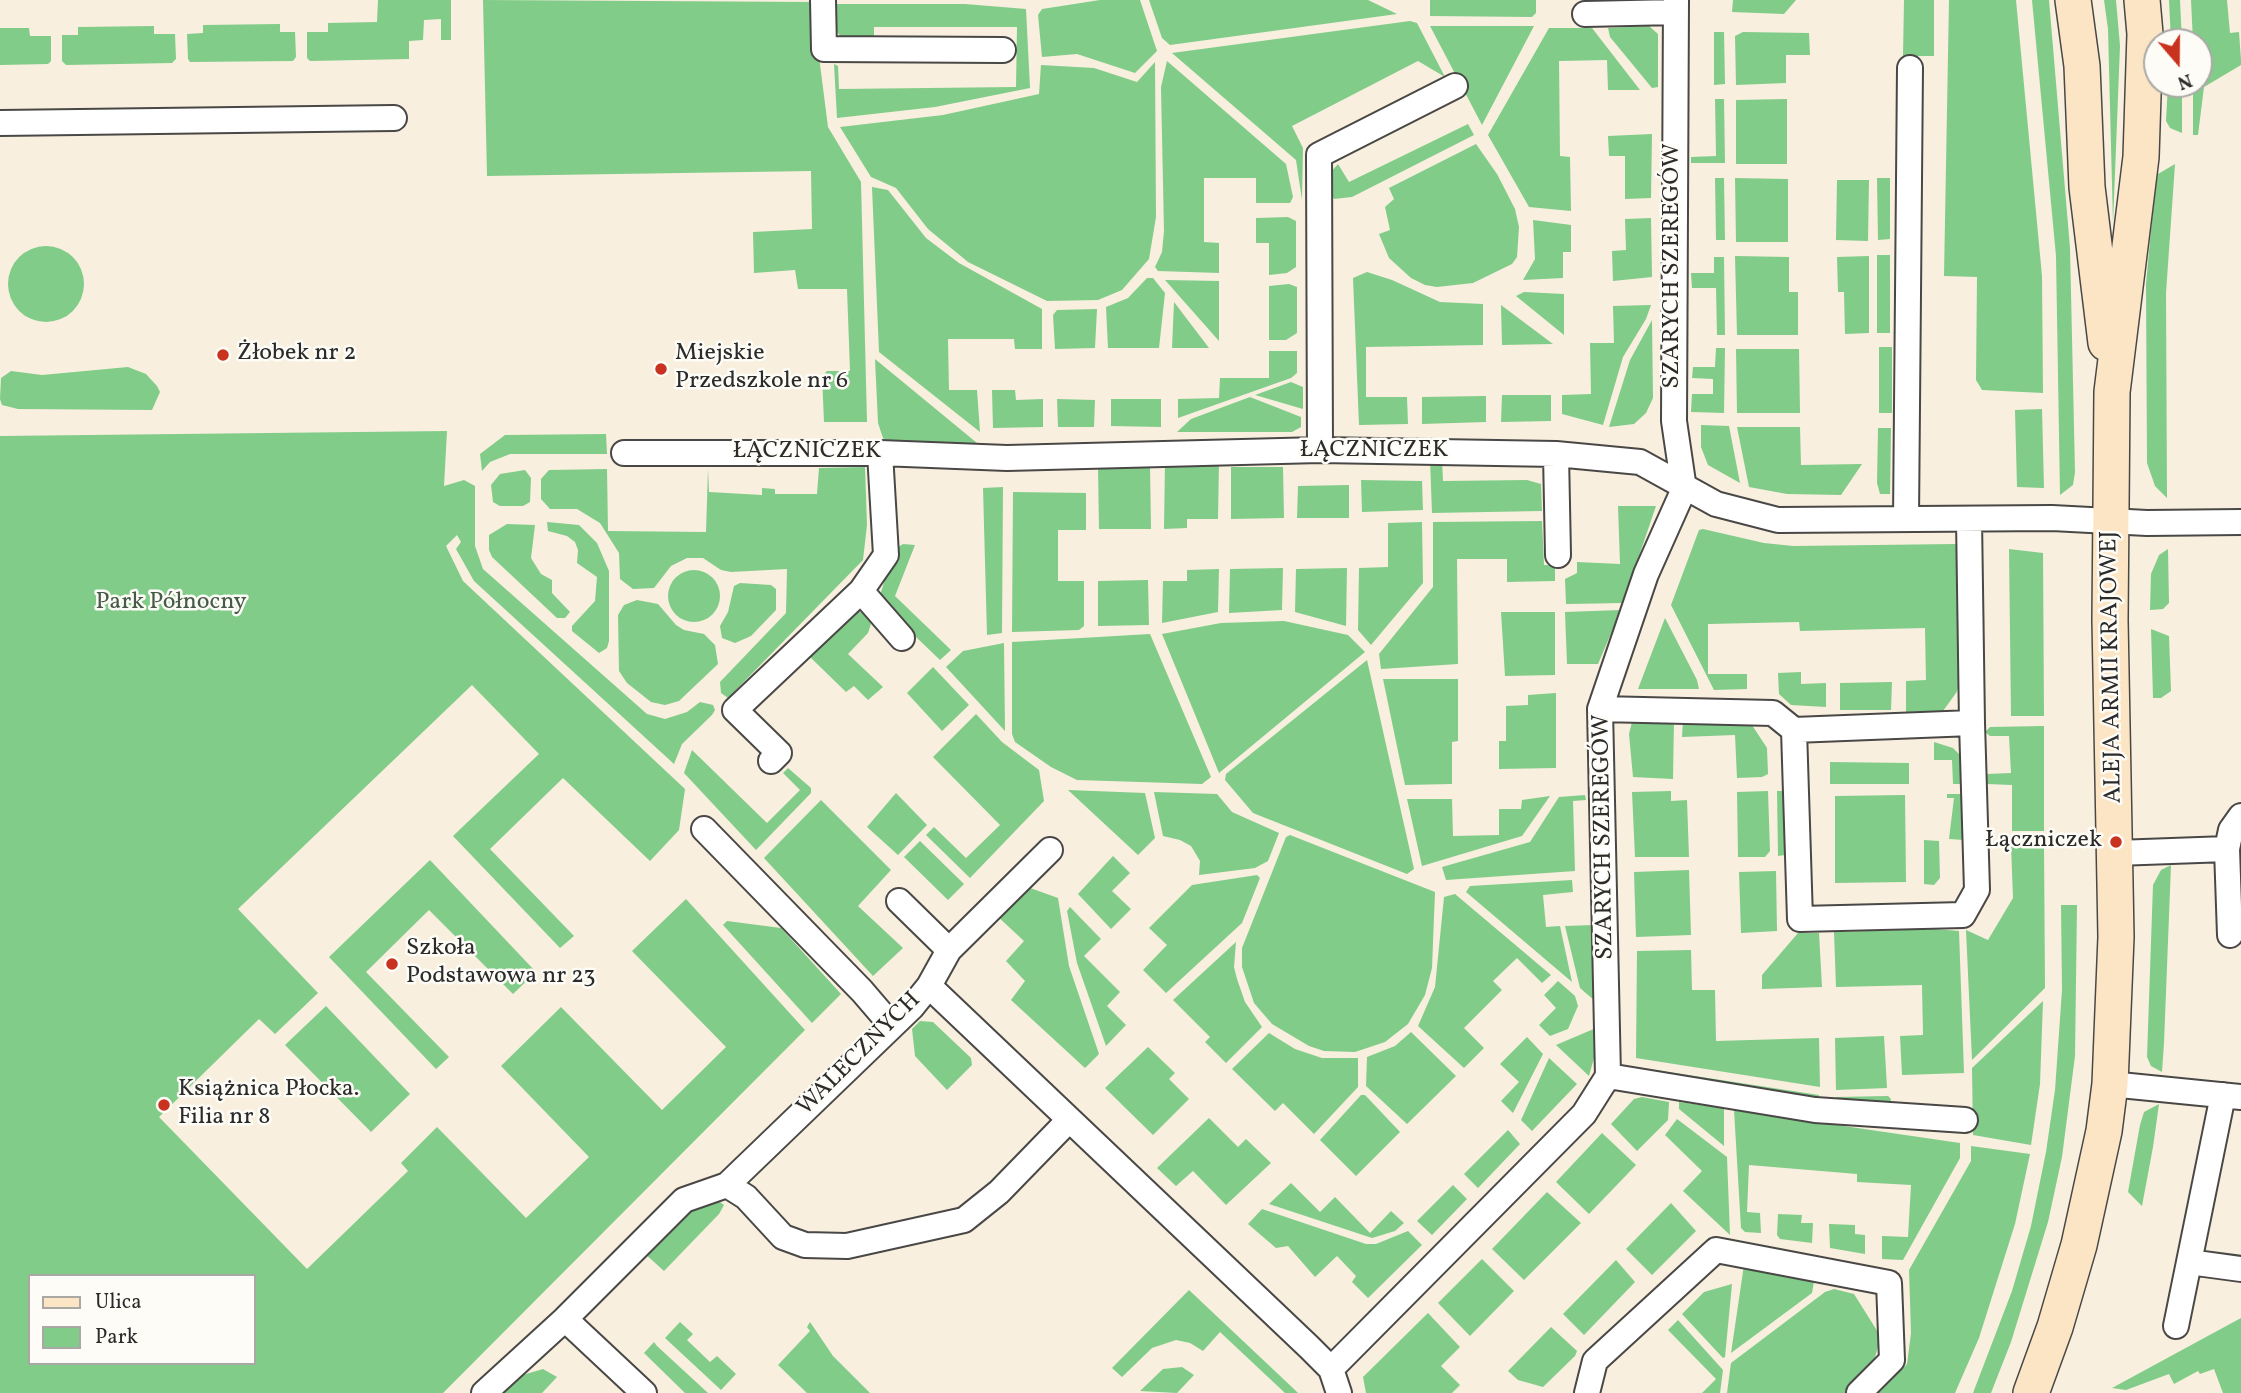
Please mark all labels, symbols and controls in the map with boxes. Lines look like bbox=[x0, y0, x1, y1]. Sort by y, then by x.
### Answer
north arrow bbox=[2143, 28, 2213, 98]
text: N bbox=[2174, 66, 2195, 95]
street label: SZARYCH SZEREGÓW bbox=[1660, 143, 1688, 389]
place label: Żłobek nr 2 bbox=[237, 341, 356, 369]
place label: Miejskie Przedszkole nr 6 bbox=[675, 341, 848, 397]
marker: Żłobek nr 2 bbox=[215, 347, 231, 363]
marker: Miejskie Przedszkole nr 6 bbox=[653, 361, 669, 377]
street label: ŁĄCZNICZEK bbox=[1300, 438, 1448, 466]
street label: ŁĄCZNICZEK bbox=[733, 439, 881, 467]
street label: ALEJA ARMII KRAJOWEJ bbox=[2096, 530, 2130, 804]
park label: Park Północny bbox=[95, 590, 247, 618]
street label: SZARYCH SZEREGÓW bbox=[1588, 714, 1622, 960]
place label: Łączniczek bbox=[1985, 828, 2102, 856]
marker: Łączniczek bbox=[2108, 834, 2124, 850]
place label: Szkoła Podstawowa nr 23 bbox=[406, 936, 596, 992]
marker: Szkoła Podstawowa nr 23 bbox=[384, 956, 400, 972]
street label: WALECZNYCH bbox=[792, 987, 928, 1123]
place label: Książnica Płocka. Filia nr 8 bbox=[178, 1077, 359, 1133]
marker: Książnica Płocka. Filia nr 8 bbox=[156, 1097, 172, 1113]
legend bbox=[28, 1274, 256, 1365]
text: Ulica bbox=[95, 1288, 142, 1317]
text: Park bbox=[95, 1323, 138, 1352]

